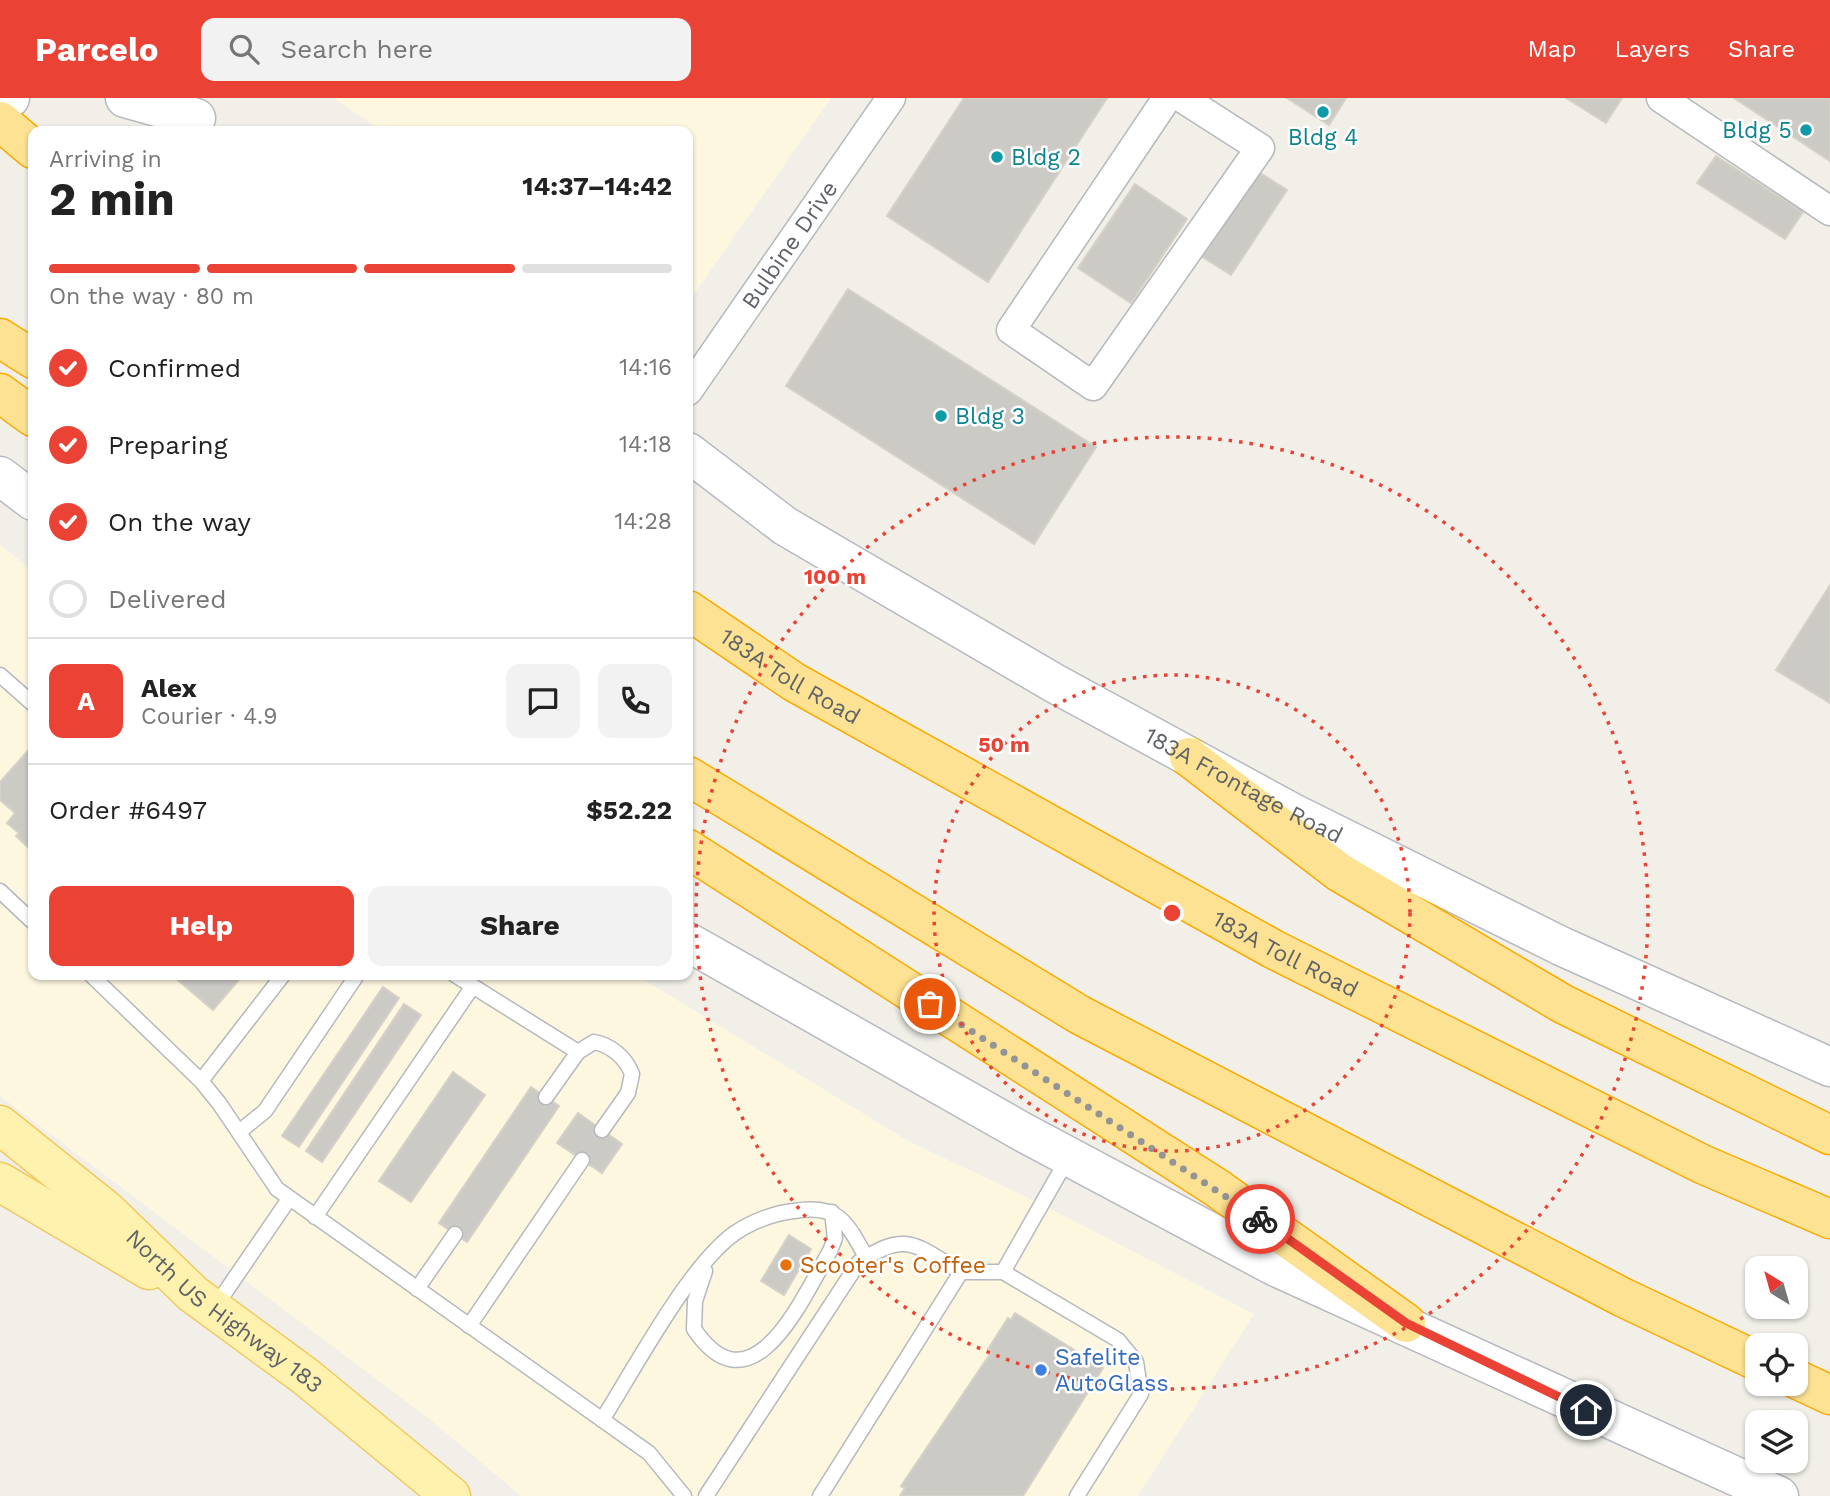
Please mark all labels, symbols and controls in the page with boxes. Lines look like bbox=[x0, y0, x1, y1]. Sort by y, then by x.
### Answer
search box bbox=[201, 18, 691, 81]
text: Parcelo bbox=[35, 30, 159, 69]
icon: search bbox=[225, 30, 263, 68]
text: Search here bbox=[281, 34, 433, 64]
text: Map bbox=[1528, 35, 1576, 63]
text: Layers bbox=[1614, 35, 1690, 63]
text: Share bbox=[1728, 35, 1795, 63]
marker: Bldg 4 bbox=[1315, 104, 1331, 120]
place label: Bldg 5 bbox=[1722, 117, 1792, 144]
marker: Bldg 5 bbox=[1798, 122, 1814, 138]
place label: Bldg 4 bbox=[1288, 124, 1358, 151]
place label: Bldg 2 bbox=[1011, 144, 1081, 171]
text: Arriving in bbox=[49, 146, 162, 173]
marker: Bldg 2 bbox=[989, 149, 1005, 165]
text: 14:37–14:42 bbox=[522, 171, 672, 201]
text: 2 min bbox=[49, 172, 175, 226]
street label: Bulbine Drive bbox=[736, 176, 843, 314]
text: On the way · 80 m bbox=[49, 283, 254, 310]
icon: check bbox=[49, 349, 87, 387]
text: Confirmed bbox=[108, 353, 241, 383]
text: 14:16 bbox=[619, 354, 672, 381]
place label: Bldg 3 bbox=[955, 403, 1025, 430]
marker: Bldg 3 bbox=[933, 408, 949, 424]
icon: check bbox=[49, 426, 87, 464]
text: Preparing bbox=[108, 430, 228, 460]
text: 14:18 bbox=[619, 431, 672, 458]
icon: check bbox=[49, 503, 87, 541]
text: On the way bbox=[108, 507, 251, 537]
text: 14:28 bbox=[615, 508, 672, 535]
text: 100 m bbox=[804, 564, 866, 589]
text: Delivered bbox=[108, 584, 227, 614]
street label: 183A Toll Road bbox=[715, 623, 865, 730]
button: chat bbox=[506, 664, 580, 738]
button: phone bbox=[598, 664, 672, 738]
text: Alex bbox=[141, 673, 197, 703]
text: A bbox=[77, 686, 95, 716]
text: Courier · 4.9 bbox=[141, 703, 277, 730]
street label: 183A Frontage Road bbox=[1140, 722, 1347, 849]
text: 50 m bbox=[978, 732, 1030, 757]
text: Order #6497 bbox=[49, 795, 207, 825]
text: $52.22 bbox=[586, 795, 672, 825]
button: Help bbox=[49, 886, 354, 966]
button: Share bbox=[368, 886, 672, 966]
centre of rings bbox=[1160, 901, 1184, 925]
street label: 183A Toll Road bbox=[1208, 905, 1362, 1003]
pin bbox=[900, 974, 960, 1034]
icon: bag bbox=[911, 985, 949, 1023]
courier bbox=[1225, 1184, 1295, 1254]
icon: bike bbox=[1241, 1200, 1279, 1238]
street label: North US Highway 183 bbox=[120, 1224, 328, 1399]
place label: Scooter's Coffee bbox=[800, 1252, 986, 1279]
north arrow bbox=[1745, 1256, 1808, 1320]
map controls bbox=[1745, 1256, 1808, 1473]
marker: Scooter's Coffee bbox=[778, 1257, 794, 1273]
button: locate bbox=[1745, 1333, 1808, 1396]
place label: Safelite AutoGlass bbox=[1055, 1344, 1169, 1397]
marker: Safelite AutoGlass bbox=[1033, 1362, 1049, 1378]
pin bbox=[1556, 1380, 1616, 1440]
icon: home bbox=[1567, 1391, 1605, 1429]
button: layers bbox=[1745, 1410, 1808, 1473]

